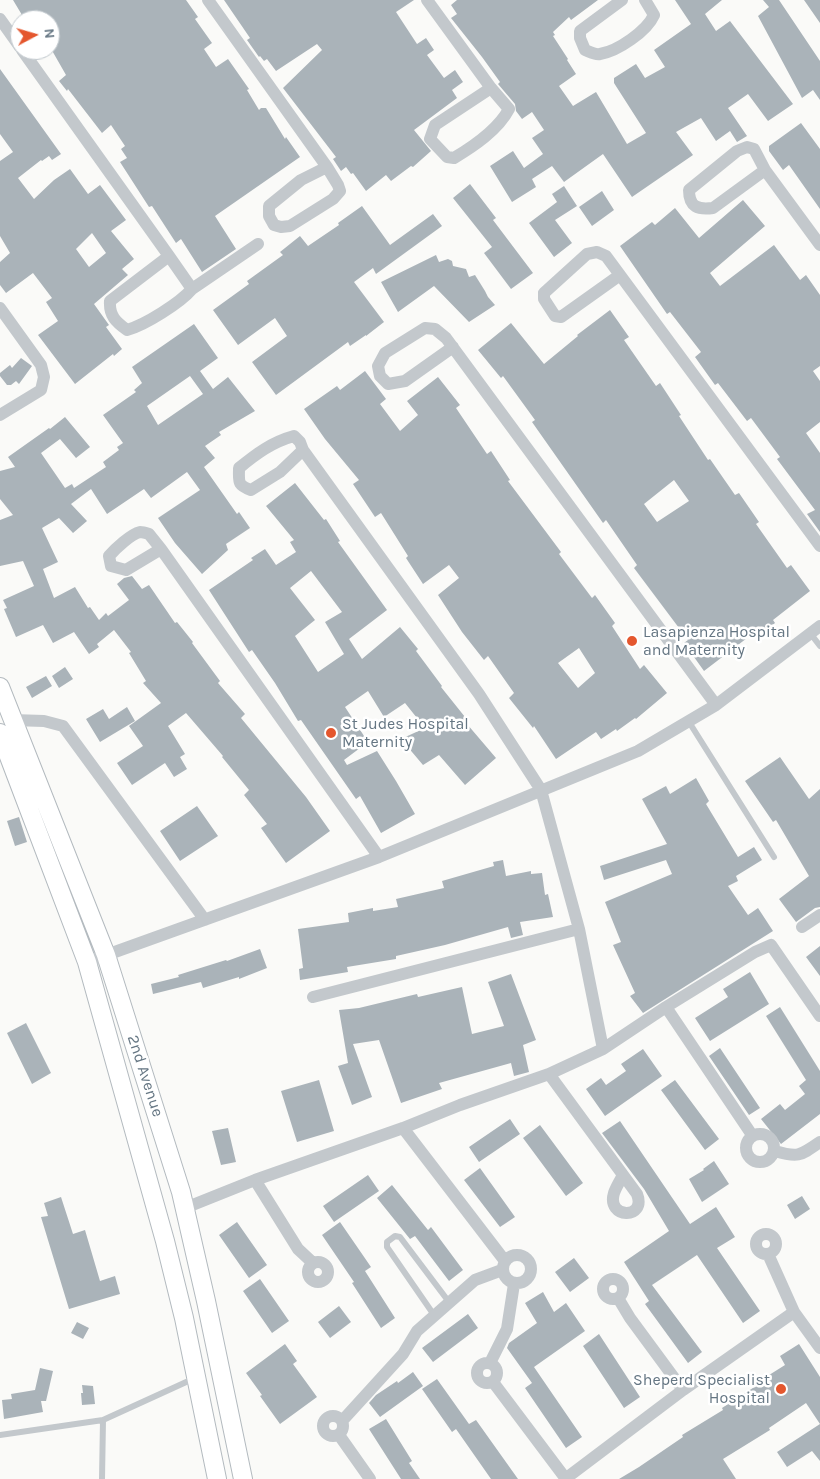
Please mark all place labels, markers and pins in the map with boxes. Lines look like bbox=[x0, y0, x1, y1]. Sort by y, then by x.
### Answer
place label: Lasapienza Hospital and Maternity bbox=[643, 622, 790, 660]
marker: Lasapienza Hospital and Maternity bbox=[625, 634, 639, 648]
place label: St Judes Hospital Maternity bbox=[342, 714, 469, 752]
marker: St Judes Hospital Maternity bbox=[324, 726, 338, 740]
place label: Sheperd Specialist Hospital bbox=[633, 1370, 770, 1408]
marker: Sheperd Specialist Hospital bbox=[774, 1382, 788, 1396]

